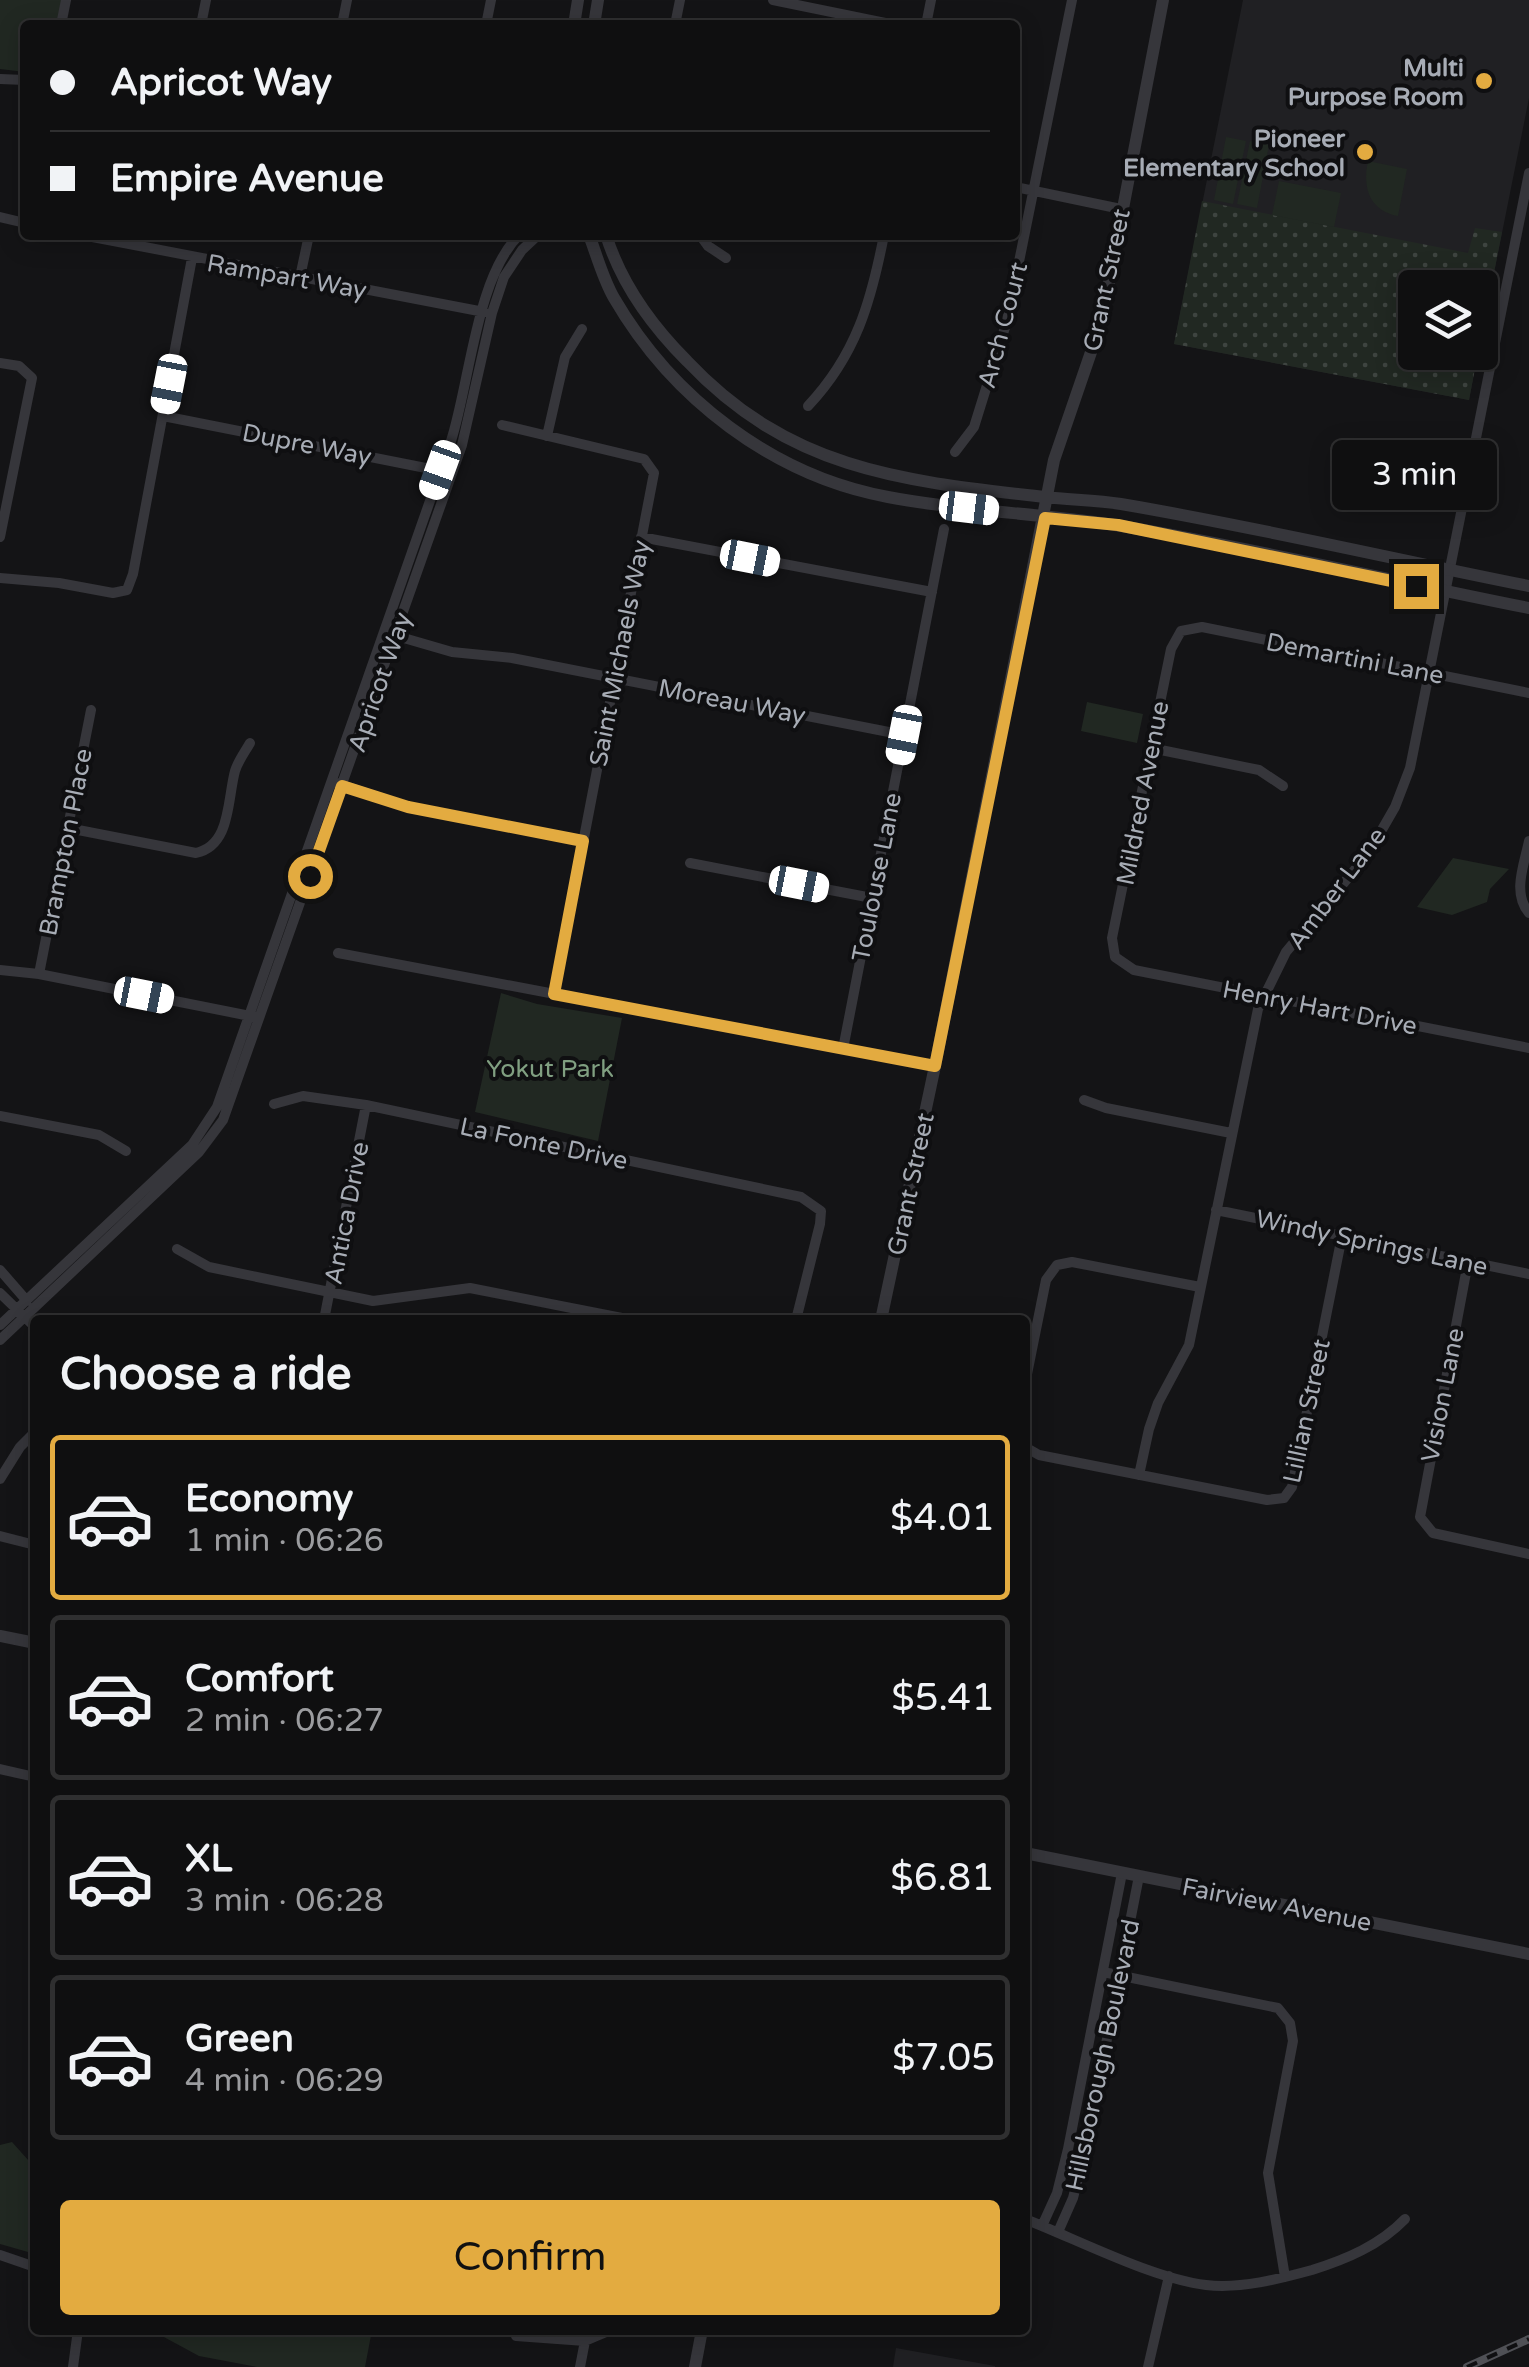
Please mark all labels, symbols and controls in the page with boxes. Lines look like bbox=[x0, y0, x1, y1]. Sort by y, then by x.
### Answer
place label: Multi Purpose Room bbox=[1288, 53, 1464, 112]
text: Apricot Way bbox=[110, 60, 332, 106]
marker: Multi Purpose Room bbox=[1473, 70, 1495, 92]
place label: Pioneer Elementary School bbox=[1123, 124, 1345, 183]
marker: Pioneer Elementary School bbox=[1354, 141, 1376, 163]
text: Empire Avenue bbox=[110, 156, 384, 202]
street label: Grant Street bbox=[1077, 206, 1137, 354]
street label: Rampart Way bbox=[205, 248, 369, 306]
street label: Arch Court bbox=[972, 259, 1034, 392]
map controls bbox=[1398, 270, 1498, 370]
button: layers bbox=[1398, 270, 1498, 370]
car bbox=[149, 352, 189, 416]
street label: Dupre Way bbox=[240, 418, 374, 472]
car bbox=[416, 437, 464, 503]
callout: 3 min bbox=[1334, 441, 1498, 511]
text: 3 min bbox=[1372, 456, 1457, 494]
car bbox=[937, 489, 1001, 527]
street label: Saint Michaels Way bbox=[583, 538, 657, 769]
car bbox=[718, 538, 782, 578]
route end bbox=[1394, 564, 1439, 609]
street label: Apricot Way bbox=[342, 608, 418, 756]
street label: Demartini Lane bbox=[1263, 627, 1446, 691]
street label: Moreau Way bbox=[656, 673, 808, 731]
street label: Mildred Avenue bbox=[1110, 698, 1176, 888]
car bbox=[884, 703, 924, 767]
street label: Brampton Place bbox=[33, 746, 99, 938]
street label: Toulouse Lane bbox=[846, 790, 908, 964]
street label: Amber Lane bbox=[1281, 822, 1392, 956]
route start bbox=[288, 854, 333, 899]
car bbox=[767, 864, 831, 904]
street label: Henry Hart Drive bbox=[1220, 974, 1420, 1042]
car bbox=[112, 975, 176, 1015]
park label: Yokut Park bbox=[486, 1054, 614, 1084]
street label: Grant Street bbox=[881, 1110, 941, 1258]
street label: La Fonte Drive bbox=[457, 1112, 630, 1176]
street label: Antica Drive bbox=[318, 1139, 376, 1287]
street label: Windy Springs Lane bbox=[1253, 1204, 1490, 1282]
street label: Vision Lane bbox=[1415, 1325, 1471, 1465]
street label: Lillian Street bbox=[1277, 1336, 1337, 1486]
text: Choose a ride bbox=[60, 1348, 351, 1402]
icon: car bbox=[65, 1473, 155, 1563]
text: Economy bbox=[185, 1476, 353, 1522]
text: $4.01 bbox=[890, 1495, 995, 1541]
text: 1 min · 06:26 bbox=[185, 1522, 384, 1560]
icon: car bbox=[65, 1653, 155, 1743]
text: Comfort bbox=[185, 1656, 334, 1702]
text: $5.41 bbox=[891, 1675, 995, 1721]
text: 2 min · 06:27 bbox=[185, 1702, 384, 1740]
icon: car bbox=[65, 1833, 155, 1923]
text: XL bbox=[185, 1836, 232, 1882]
text: $6.81 bbox=[890, 1855, 995, 1901]
street label: Fairview Avenue bbox=[1179, 1872, 1374, 1938]
text: 3 min · 06:28 bbox=[185, 1882, 384, 1920]
street label: Hillsborough Boulevard bbox=[1059, 1916, 1146, 2194]
icon: car bbox=[65, 2013, 155, 2103]
text: Green bbox=[185, 2016, 294, 2062]
text: $7.05 bbox=[892, 2035, 995, 2081]
text: 4 min · 06:29 bbox=[185, 2062, 384, 2100]
button: Confirm bbox=[60, 2200, 1000, 2315]

